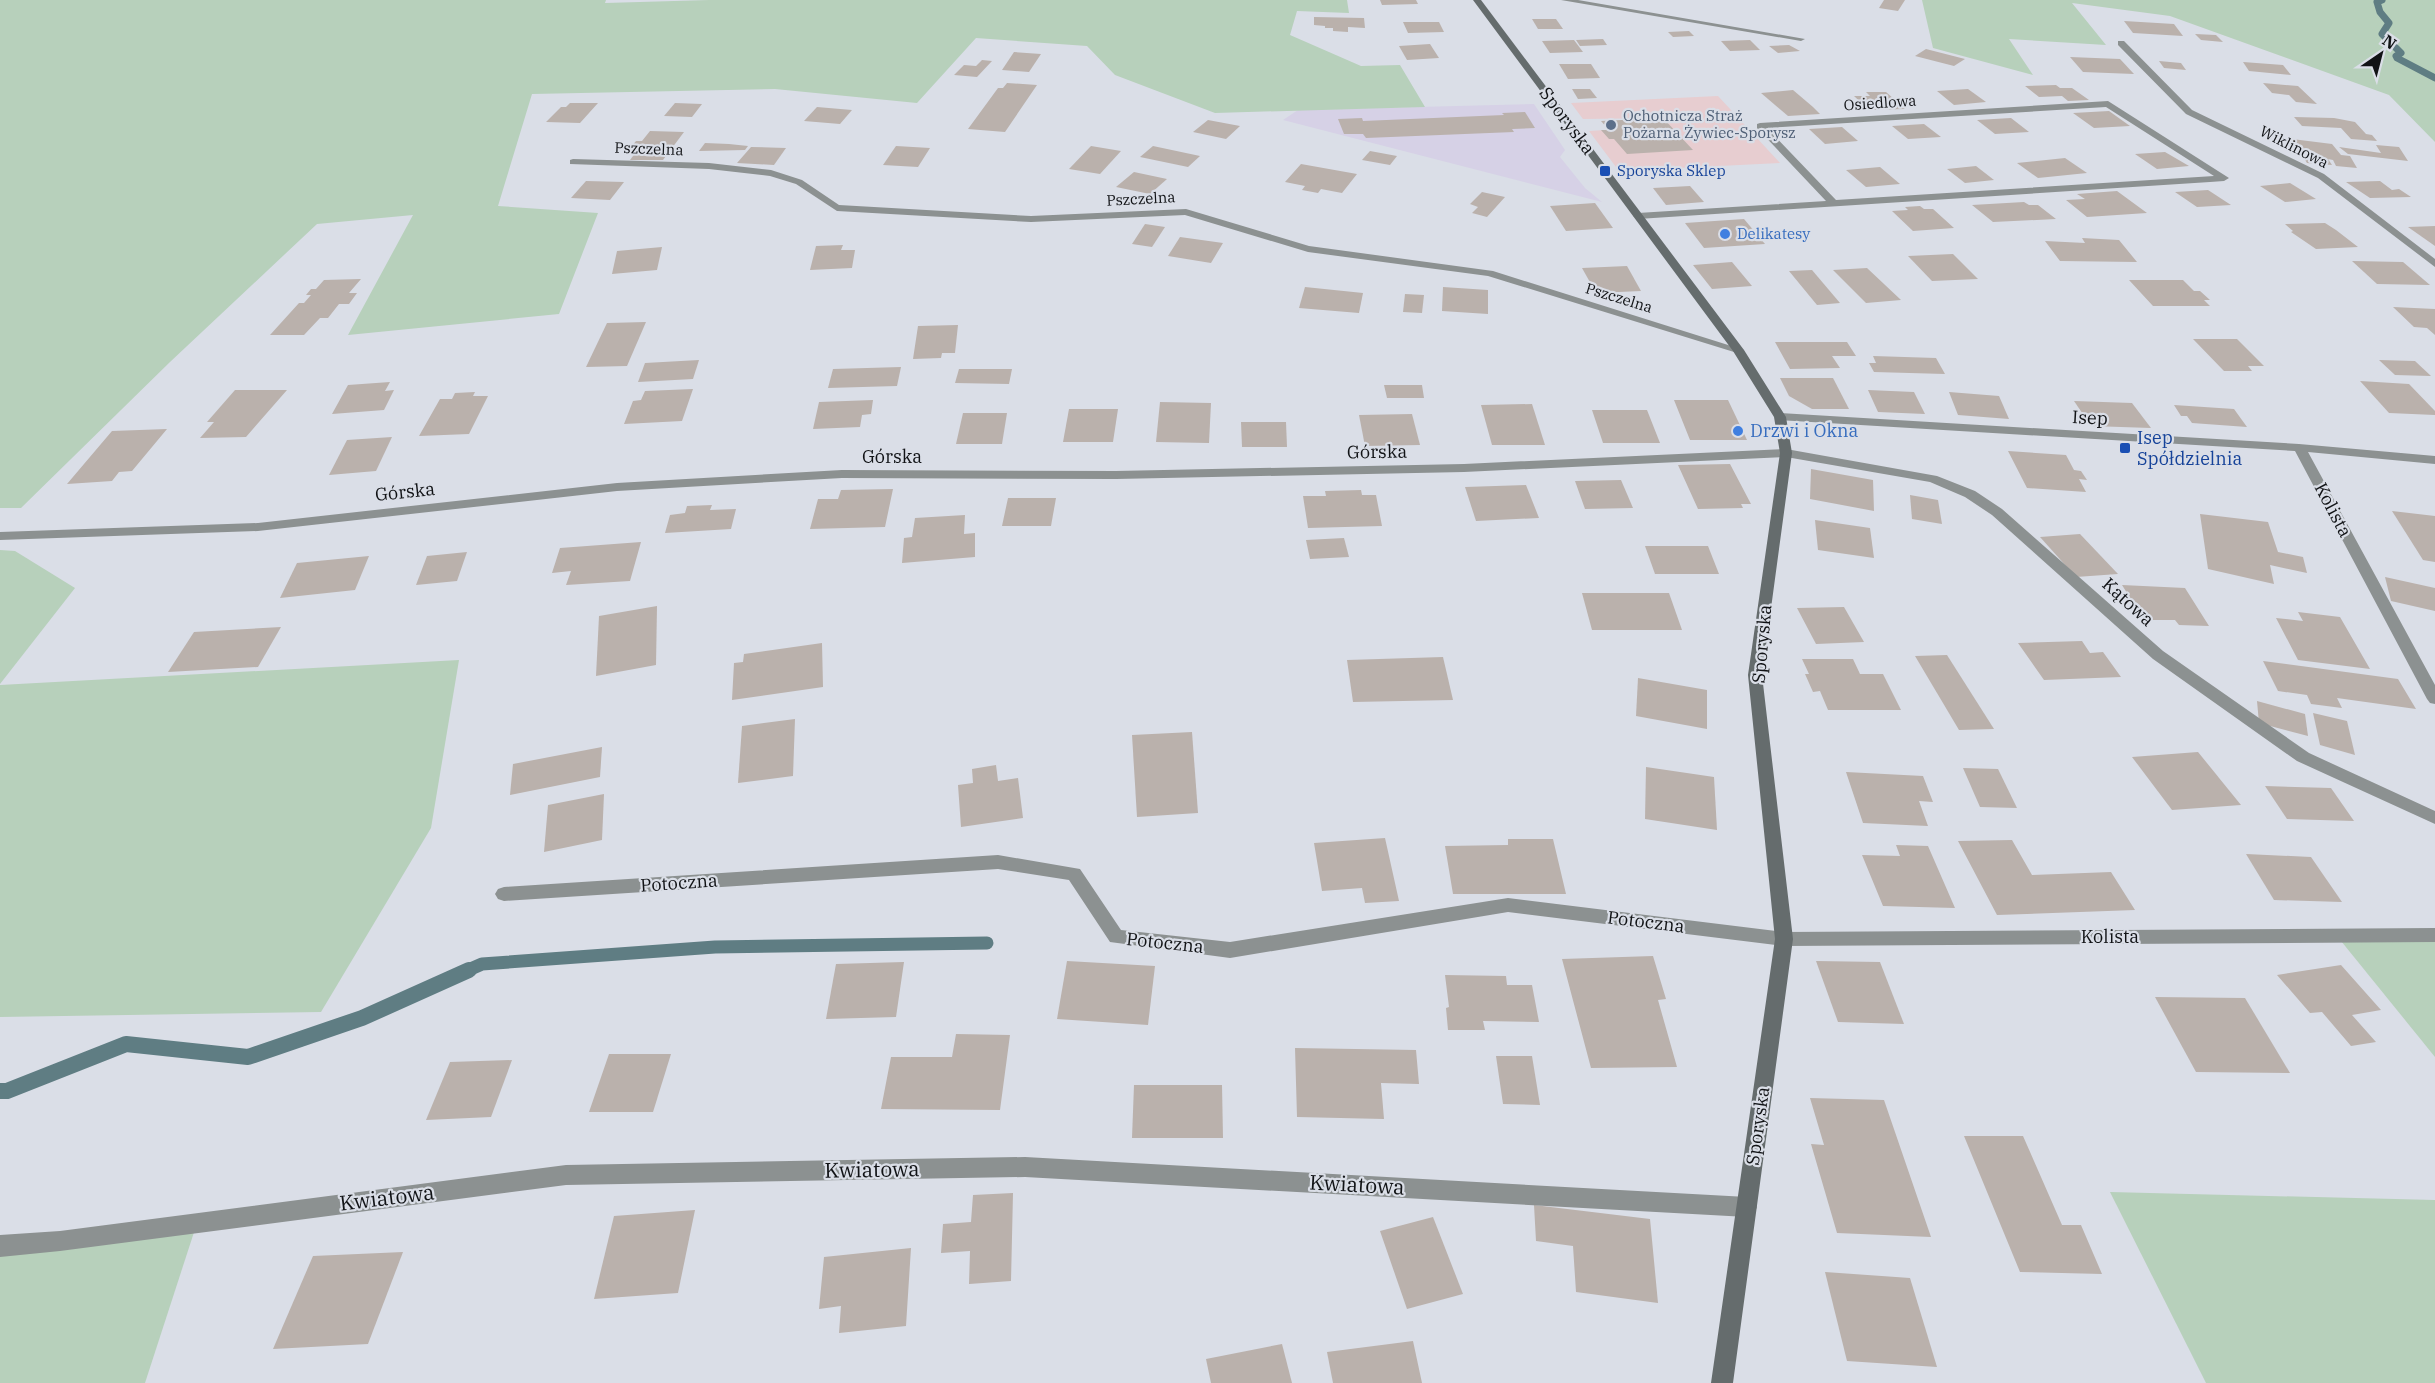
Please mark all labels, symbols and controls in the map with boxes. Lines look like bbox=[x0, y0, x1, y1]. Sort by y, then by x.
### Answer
north arrow bbox=[2351, 24, 2411, 84]
text: N bbox=[2379, 30, 2401, 54]
street label: Sporyska bbox=[1534, 82, 1600, 159]
street label: Osiedlowa bbox=[1843, 90, 1917, 115]
place label: Ochotnicza Straż Pożarna Żywiec-Sporysz bbox=[1623, 106, 1796, 142]
marker: Ochotnicza Straż Pożarna Żywiec-Sporysz bbox=[1604, 118, 1618, 132]
street label: Wiklinowa bbox=[2257, 121, 2332, 172]
street label: Pszczelna bbox=[614, 138, 684, 159]
place label: Sporyska Sklep bbox=[1617, 161, 1726, 180]
marker: Sporyska Sklep bbox=[1598, 164, 1612, 178]
street label: Pszczelna bbox=[1106, 187, 1176, 210]
place label: Delikatesy bbox=[1737, 224, 1810, 243]
marker: Delikatesy bbox=[1718, 227, 1732, 241]
street label: Pszczelna bbox=[1583, 278, 1655, 317]
street label: Isep bbox=[2072, 405, 2108, 430]
place label: Drzwi i Okna bbox=[1750, 419, 1858, 442]
marker: Drzwi i Okna bbox=[1731, 424, 1745, 438]
place label: Isep Spółdzielnia bbox=[2137, 426, 2242, 470]
street label: Górska bbox=[1347, 439, 1407, 464]
marker: Isep Spółdzielnia bbox=[2118, 441, 2132, 455]
street label: Górska bbox=[862, 445, 922, 468]
street label: Górska bbox=[374, 477, 436, 506]
street label: Kolista bbox=[2310, 479, 2357, 541]
street label: Kątowa bbox=[2098, 572, 2159, 631]
street label: Sporyska bbox=[1747, 603, 1776, 684]
street label: Potoczna bbox=[640, 868, 719, 897]
street label: Potoczna bbox=[1606, 905, 1686, 938]
street label: Kolista bbox=[2081, 925, 2139, 948]
street label: Potoczna bbox=[1125, 927, 1205, 958]
street label: Sporyska bbox=[1741, 1085, 1774, 1167]
street label: Kwiatowa bbox=[824, 1154, 920, 1184]
street label: Kwiatowa bbox=[1309, 1168, 1405, 1200]
street label: Kwiatowa bbox=[338, 1177, 436, 1217]

